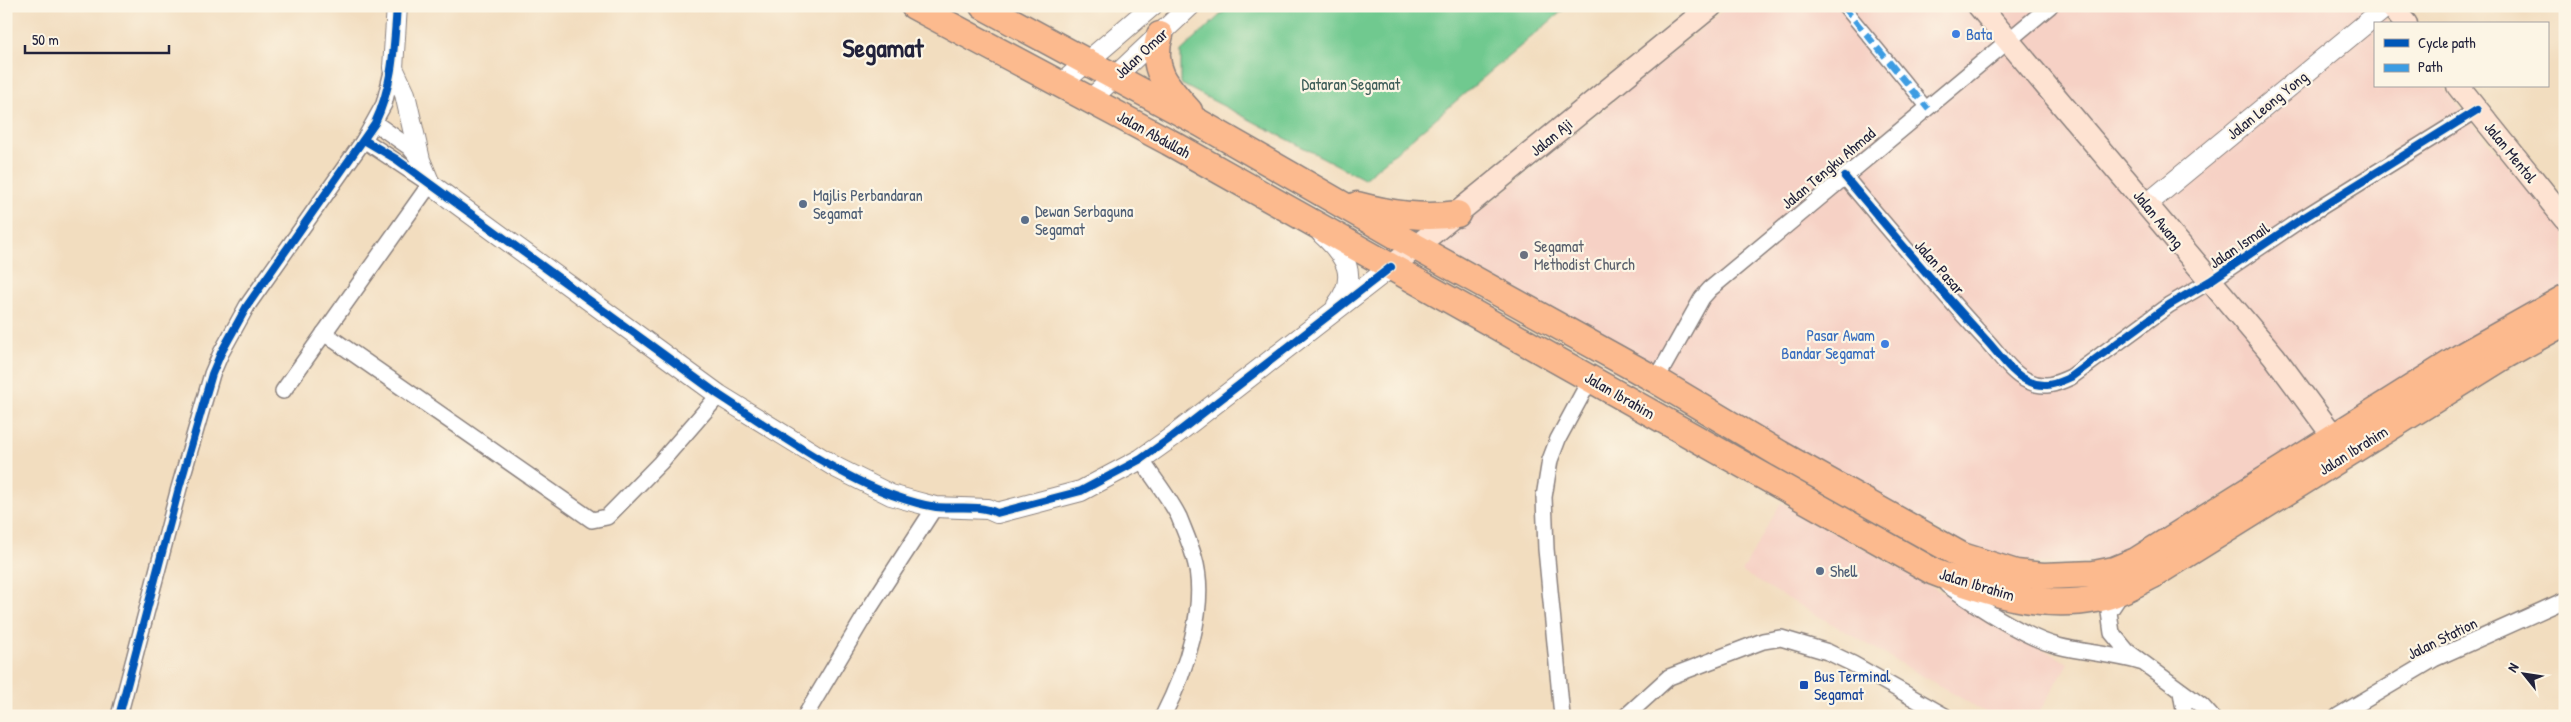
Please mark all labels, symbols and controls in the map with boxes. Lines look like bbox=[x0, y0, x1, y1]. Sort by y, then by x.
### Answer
scale bar bbox=[25, 22, 169, 54]
legend bbox=[2374, 22, 2548, 88]
street label: Jalan Omar bbox=[1109, 23, 1173, 83]
place label: Bata bbox=[1966, 23, 1992, 45]
marker: Bata bbox=[1950, 28, 1962, 40]
text: 50 m bbox=[32, 29, 59, 50]
district label: Segamat bbox=[843, 30, 924, 66]
text: Cycle path bbox=[2418, 32, 2476, 53]
text: Path bbox=[2418, 56, 2443, 77]
street label: Jalan Leong Yong bbox=[2222, 66, 2312, 144]
park label: Dataran Segamat bbox=[1302, 73, 1401, 95]
street label: Jalan Abdullah bbox=[1113, 105, 1195, 163]
street label: Jalan Aji bbox=[1525, 113, 1577, 161]
street label: Jalan Mentol bbox=[2479, 117, 2543, 188]
street label: Jalan Tengku Ahmad bbox=[1776, 122, 1880, 214]
place label: Majlis Perbandaran Segamat bbox=[813, 184, 923, 224]
street label: Jalan Awang bbox=[2129, 185, 2189, 253]
marker: Majlis Perbandaran Segamat bbox=[797, 198, 809, 210]
place label: Dewan Serbaguna Segamat bbox=[1035, 200, 1133, 240]
marker: Dewan Serbaguna Segamat bbox=[1019, 214, 1031, 226]
street label: Jalan Ismail bbox=[2204, 216, 2274, 273]
place label: Segamat Methodist Church bbox=[1534, 235, 1635, 275]
street label: Jalan Pasar bbox=[1910, 235, 1970, 299]
marker: Segamat Methodist Church bbox=[1518, 249, 1530, 261]
place label: Pasar Awam Bandar Segamat bbox=[1781, 324, 1875, 364]
marker: Pasar Awam Bandar Segamat bbox=[1879, 338, 1891, 350]
street label: Jalan Ibrahim bbox=[1581, 366, 1659, 424]
street label: Jalan Ibrahim bbox=[2314, 420, 2392, 480]
place label: Shell bbox=[1830, 560, 1857, 582]
street label: Jalan Ibrahim bbox=[1937, 562, 2017, 606]
marker: Shell bbox=[1814, 565, 1826, 577]
street label: Jalan Station bbox=[2403, 612, 2481, 664]
north arrow bbox=[2498, 650, 2548, 700]
text: N bbox=[2502, 659, 2523, 675]
place label: Bus Terminal Segamat bbox=[1814, 665, 1891, 705]
marker: Bus Terminal Segamat bbox=[1798, 679, 1810, 691]

